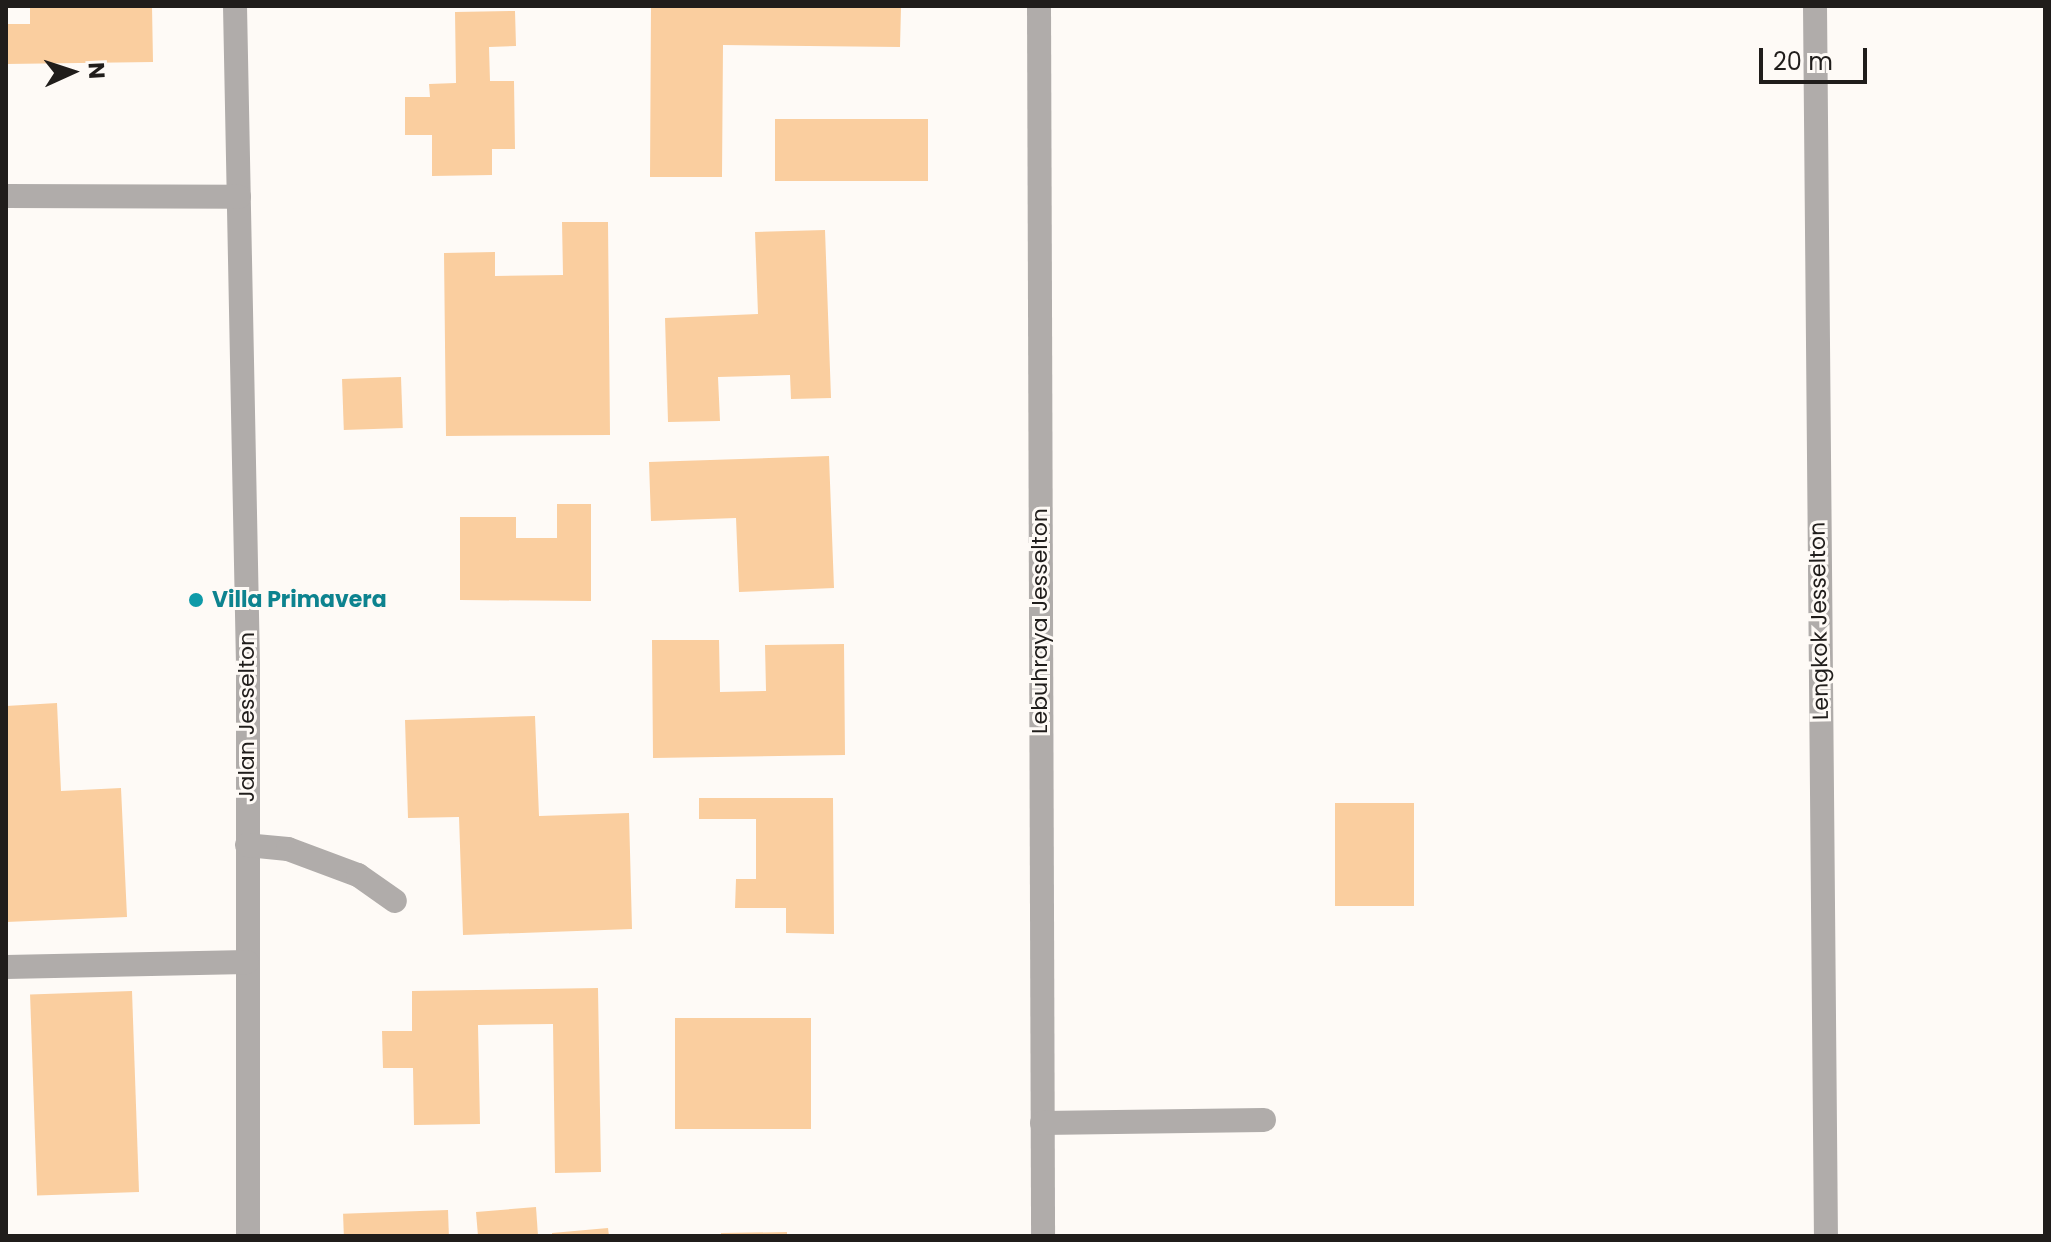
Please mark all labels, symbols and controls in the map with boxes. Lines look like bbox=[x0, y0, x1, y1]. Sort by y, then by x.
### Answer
north arrow bbox=[32, 32, 112, 112]
scale bar bbox=[1763, 32, 1871, 82]
text: 20 m bbox=[1773, 45, 1833, 78]
text: N bbox=[81, 62, 112, 80]
street label: Lebuhraya Jesselton bbox=[1027, 508, 1053, 734]
street label: Lengkok Jesselton bbox=[1804, 522, 1834, 720]
place label: Villa Primavera bbox=[212, 587, 387, 613]
marker: Villa Primavera bbox=[187, 591, 205, 609]
street label: Jalan Jesselton bbox=[234, 632, 260, 802]

